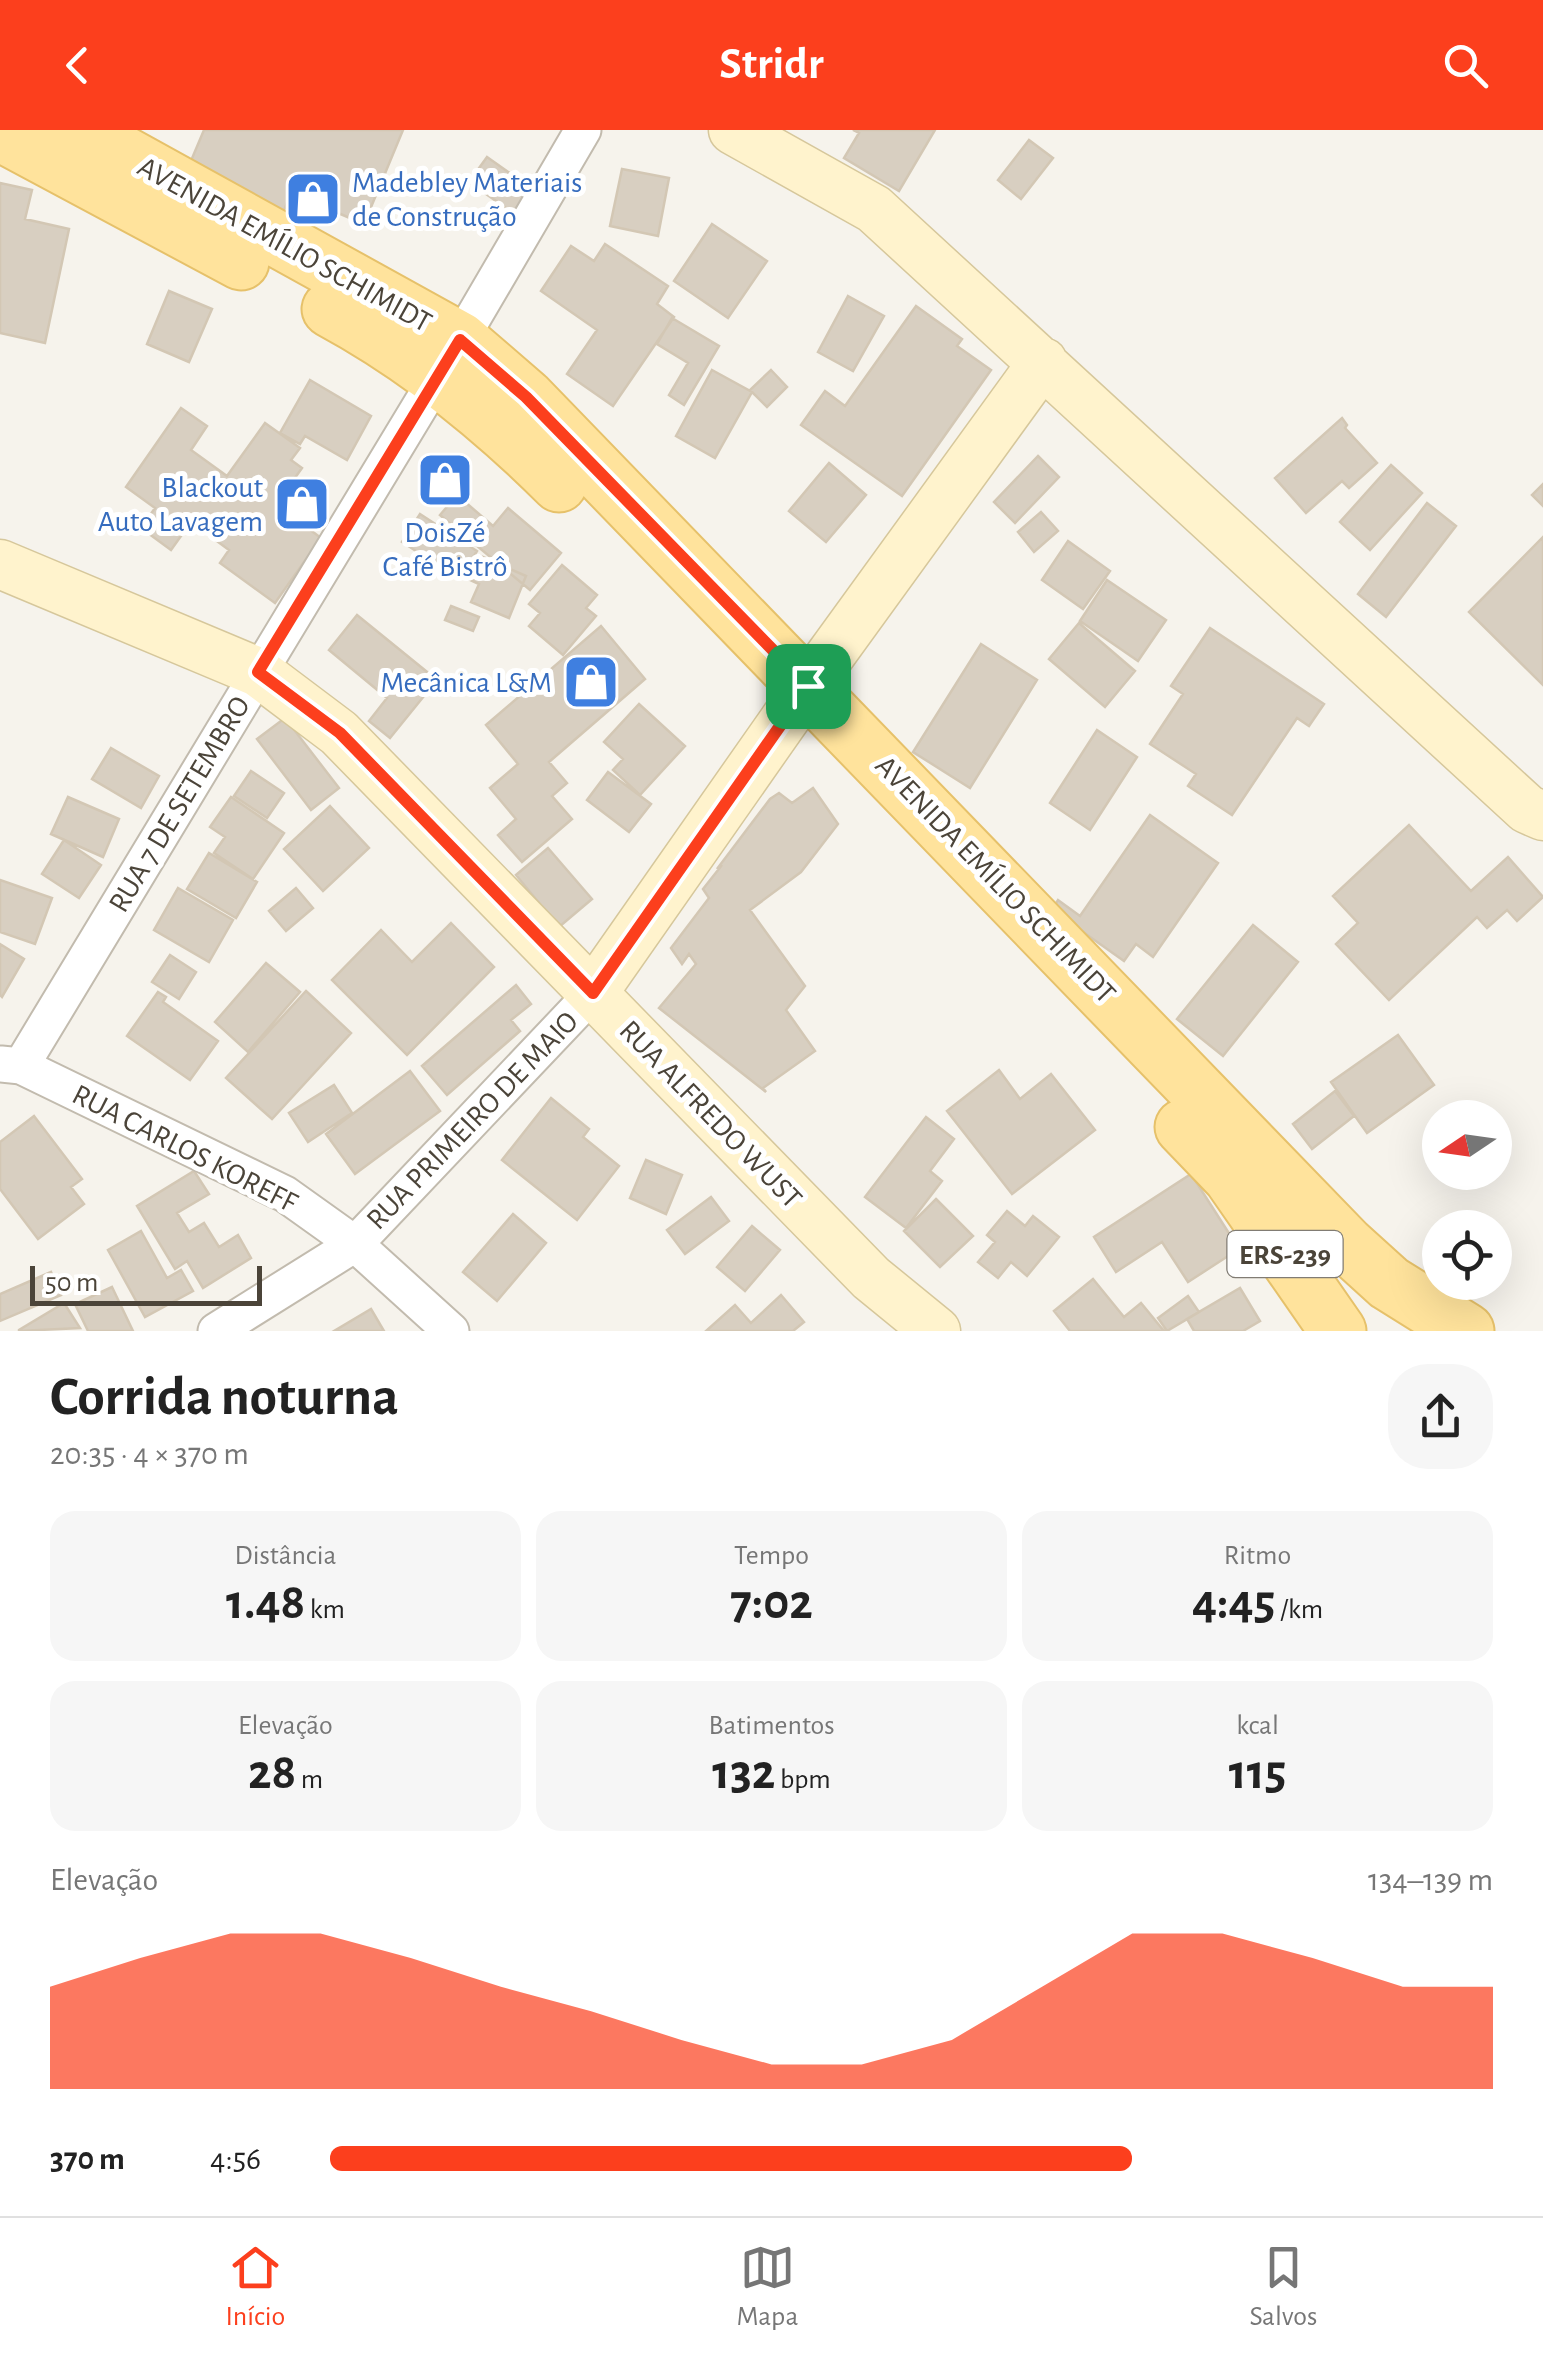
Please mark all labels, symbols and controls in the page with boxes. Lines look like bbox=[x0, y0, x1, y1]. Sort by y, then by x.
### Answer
icon: back bbox=[50, 38, 105, 93]
icon: search bbox=[1438, 38, 1493, 93]
text: Stridr bbox=[719, 42, 824, 87]
street label: AVENIDA EMÍLIO SCHIMIDT bbox=[133, 150, 438, 338]
place label: Madebley Materiais de Construção bbox=[352, 168, 582, 232]
shop icon: Madebley Materiais de Construção bbox=[283, 169, 343, 229]
shop icon: DoisZé Café Bistrô bbox=[415, 450, 475, 510]
place label: Blackout Auto Lavagem bbox=[98, 473, 263, 537]
shop icon: Blackout Auto Lavagem bbox=[272, 474, 332, 534]
place label: DoisZé Café Bistrô bbox=[383, 518, 507, 582]
pin bbox=[766, 644, 851, 729]
shop icon: Mecânica L&M bbox=[561, 652, 621, 712]
icon: arrive bbox=[781, 659, 836, 714]
place label: Mecânica L&M bbox=[381, 668, 552, 698]
street label: RUA 7 DE SETEMBRO bbox=[104, 691, 256, 918]
street label: AVENIDA EMÍLIO SCHIMIDT bbox=[870, 749, 1123, 1009]
street label: RUA PRIMEIRO DE MAIO bbox=[361, 1006, 584, 1235]
street label: RUA ALFREDO WUST bbox=[613, 1015, 807, 1214]
street label: RUA CARLOS KOREFF bbox=[67, 1079, 303, 1219]
north arrow bbox=[1422, 1100, 1512, 1190]
map controls bbox=[1422, 1100, 1512, 1300]
button: locate bbox=[1422, 1210, 1512, 1300]
road number: ERS-239 bbox=[1228, 1231, 1342, 1277]
scale bar bbox=[30, 1261, 262, 1306]
text: 50 m bbox=[45, 1269, 99, 1297]
button: share bbox=[1388, 1364, 1493, 1469]
text: Corrida noturna bbox=[50, 1370, 399, 1425]
text: 20:35 · 4 × 370 m bbox=[50, 1438, 249, 1470]
text: Distância bbox=[235, 1542, 336, 1570]
text: Tempo bbox=[734, 1542, 809, 1570]
text: Ritmo bbox=[1224, 1542, 1291, 1570]
text: 1.48 bbox=[226, 1578, 305, 1628]
text: 7:02 bbox=[730, 1578, 813, 1628]
text: 4:45 bbox=[1192, 1578, 1275, 1628]
text: km bbox=[305, 1596, 345, 1624]
text: /km bbox=[1275, 1596, 1323, 1624]
text: Elevação bbox=[238, 1712, 333, 1740]
text: Batimentos bbox=[708, 1712, 835, 1740]
text: kcal bbox=[1236, 1712, 1279, 1740]
text: 28 bbox=[248, 1748, 296, 1798]
text: 132 bbox=[712, 1748, 775, 1798]
text: 115 bbox=[1229, 1748, 1286, 1798]
text: m bbox=[296, 1766, 323, 1794]
text: bpm bbox=[775, 1766, 831, 1794]
text: Elevação bbox=[50, 1864, 158, 1896]
text: 134–139 m bbox=[1368, 1864, 1493, 1896]
text: 370 m bbox=[50, 2143, 125, 2175]
text: 4:56 bbox=[210, 2143, 261, 2175]
tab: Início bbox=[226, 2240, 285, 2334]
tab: Mapa bbox=[736, 2240, 798, 2334]
tab: Salvos bbox=[1249, 2240, 1317, 2334]

